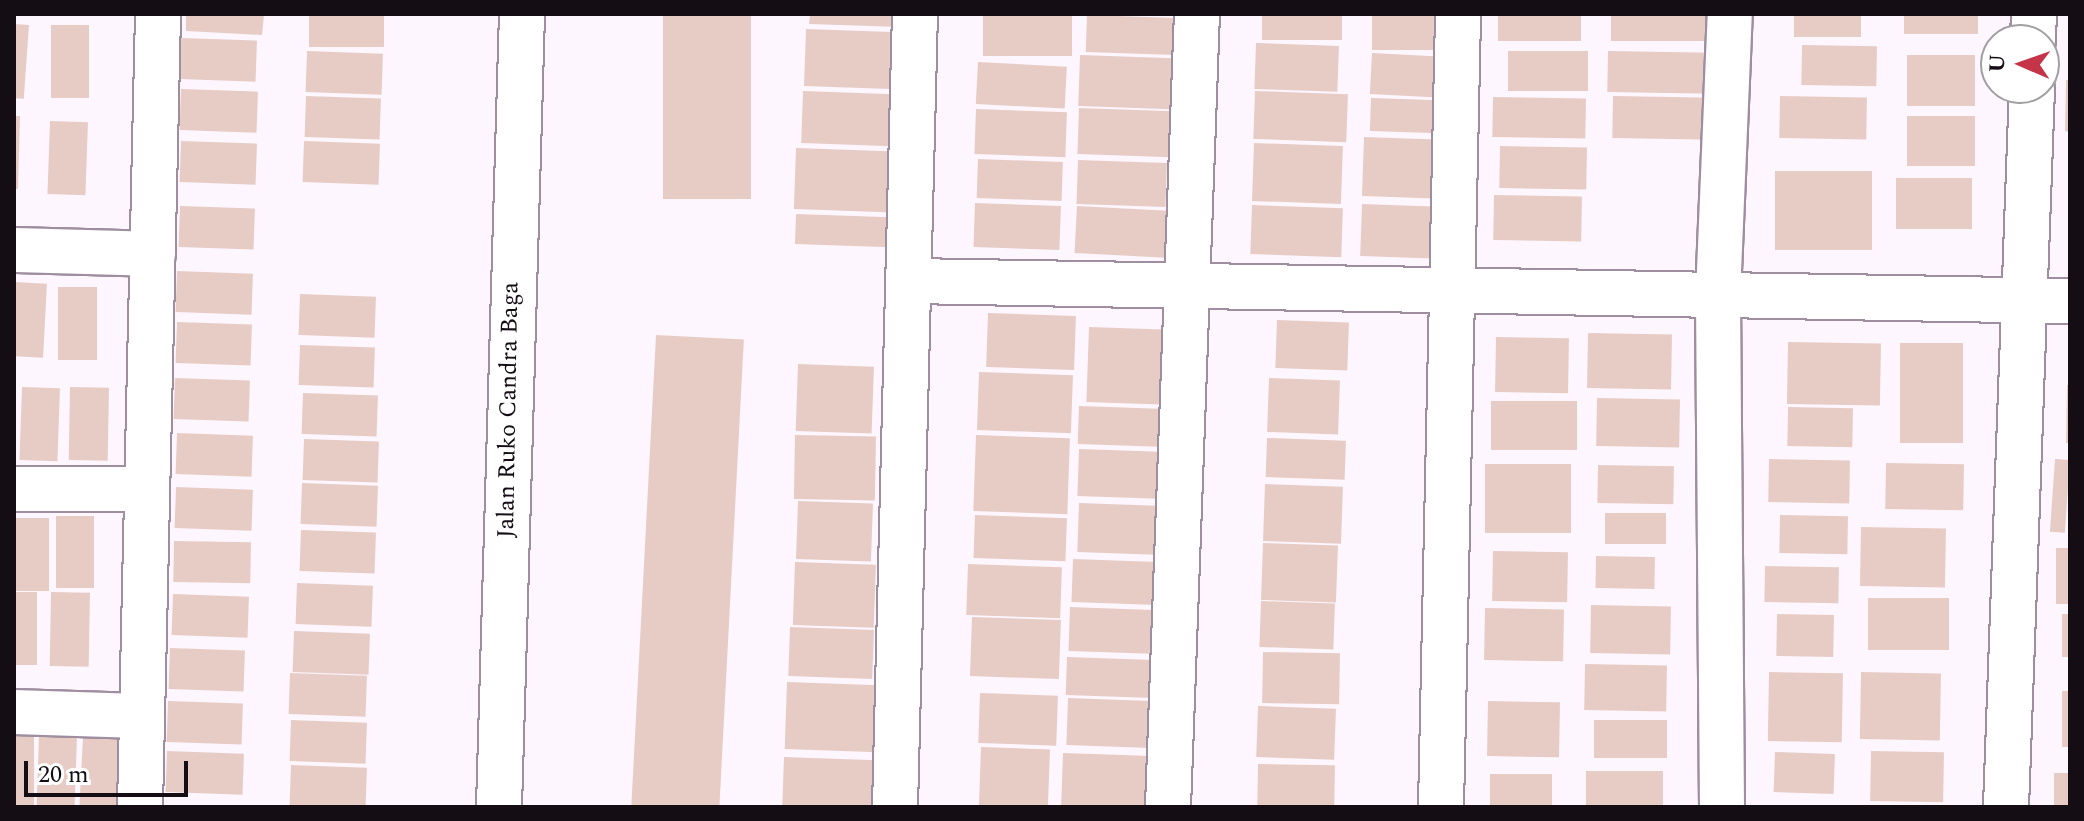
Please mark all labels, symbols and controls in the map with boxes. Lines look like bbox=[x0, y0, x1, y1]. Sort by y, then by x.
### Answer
north arrow bbox=[1980, 24, 2060, 104]
text: U bbox=[1981, 53, 2014, 73]
street label: Jalan Ruko Candra Baga bbox=[492, 282, 526, 538]
scale bar bbox=[28, 745, 192, 795]
text: 20 m bbox=[38, 757, 89, 793]

